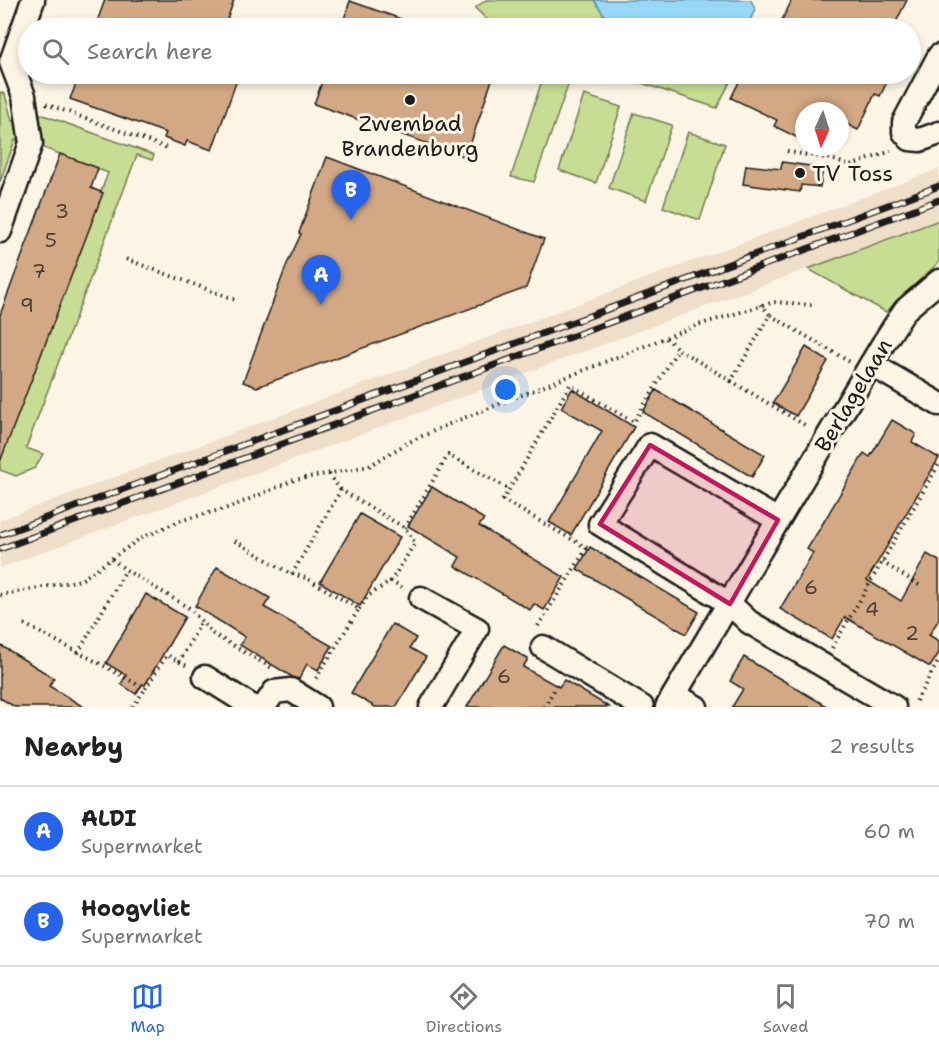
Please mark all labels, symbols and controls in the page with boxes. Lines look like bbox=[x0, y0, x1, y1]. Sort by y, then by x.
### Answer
search box bbox=[18, 18, 921, 84]
icon: search bbox=[39, 35, 72, 68]
text: Search here bbox=[87, 37, 213, 66]
marker: Zwembad Brandenburg bbox=[403, 93, 417, 107]
north arrow bbox=[795, 102, 849, 156]
place label: Zwembad Brandenburg bbox=[342, 109, 478, 163]
place label: TV Toss bbox=[812, 159, 893, 188]
marker: TV Toss bbox=[793, 166, 807, 180]
pin: B bbox=[332, 170, 370, 220]
house number: 3 bbox=[55, 198, 69, 224]
house number: 5 bbox=[45, 227, 57, 253]
pin: A bbox=[302, 256, 340, 305]
house number: 7 bbox=[32, 258, 46, 284]
house number: 9 bbox=[20, 292, 34, 318]
street label: Berlagelaan bbox=[808, 333, 899, 457]
your location bbox=[491, 375, 520, 404]
house number: 6 bbox=[804, 574, 818, 600]
house number: 4 bbox=[865, 596, 879, 622]
house number: 2 bbox=[905, 620, 919, 646]
house number: 6 bbox=[497, 663, 511, 689]
text: Nearby bbox=[24, 729, 123, 764]
text: 2 results bbox=[829, 733, 915, 759]
text: ALDI bbox=[81, 804, 137, 833]
text: A bbox=[36, 818, 51, 844]
text: 60 m bbox=[863, 818, 915, 844]
text: Supermarket bbox=[81, 833, 203, 859]
text: Hoogvliet bbox=[81, 894, 190, 923]
text: B bbox=[37, 908, 50, 934]
text: 70 m bbox=[863, 908, 915, 934]
text: Supermarket bbox=[81, 923, 203, 949]
tab: Map bbox=[131, 980, 165, 1037]
tab: Directions bbox=[426, 980, 502, 1037]
tab: Saved bbox=[763, 980, 809, 1037]

